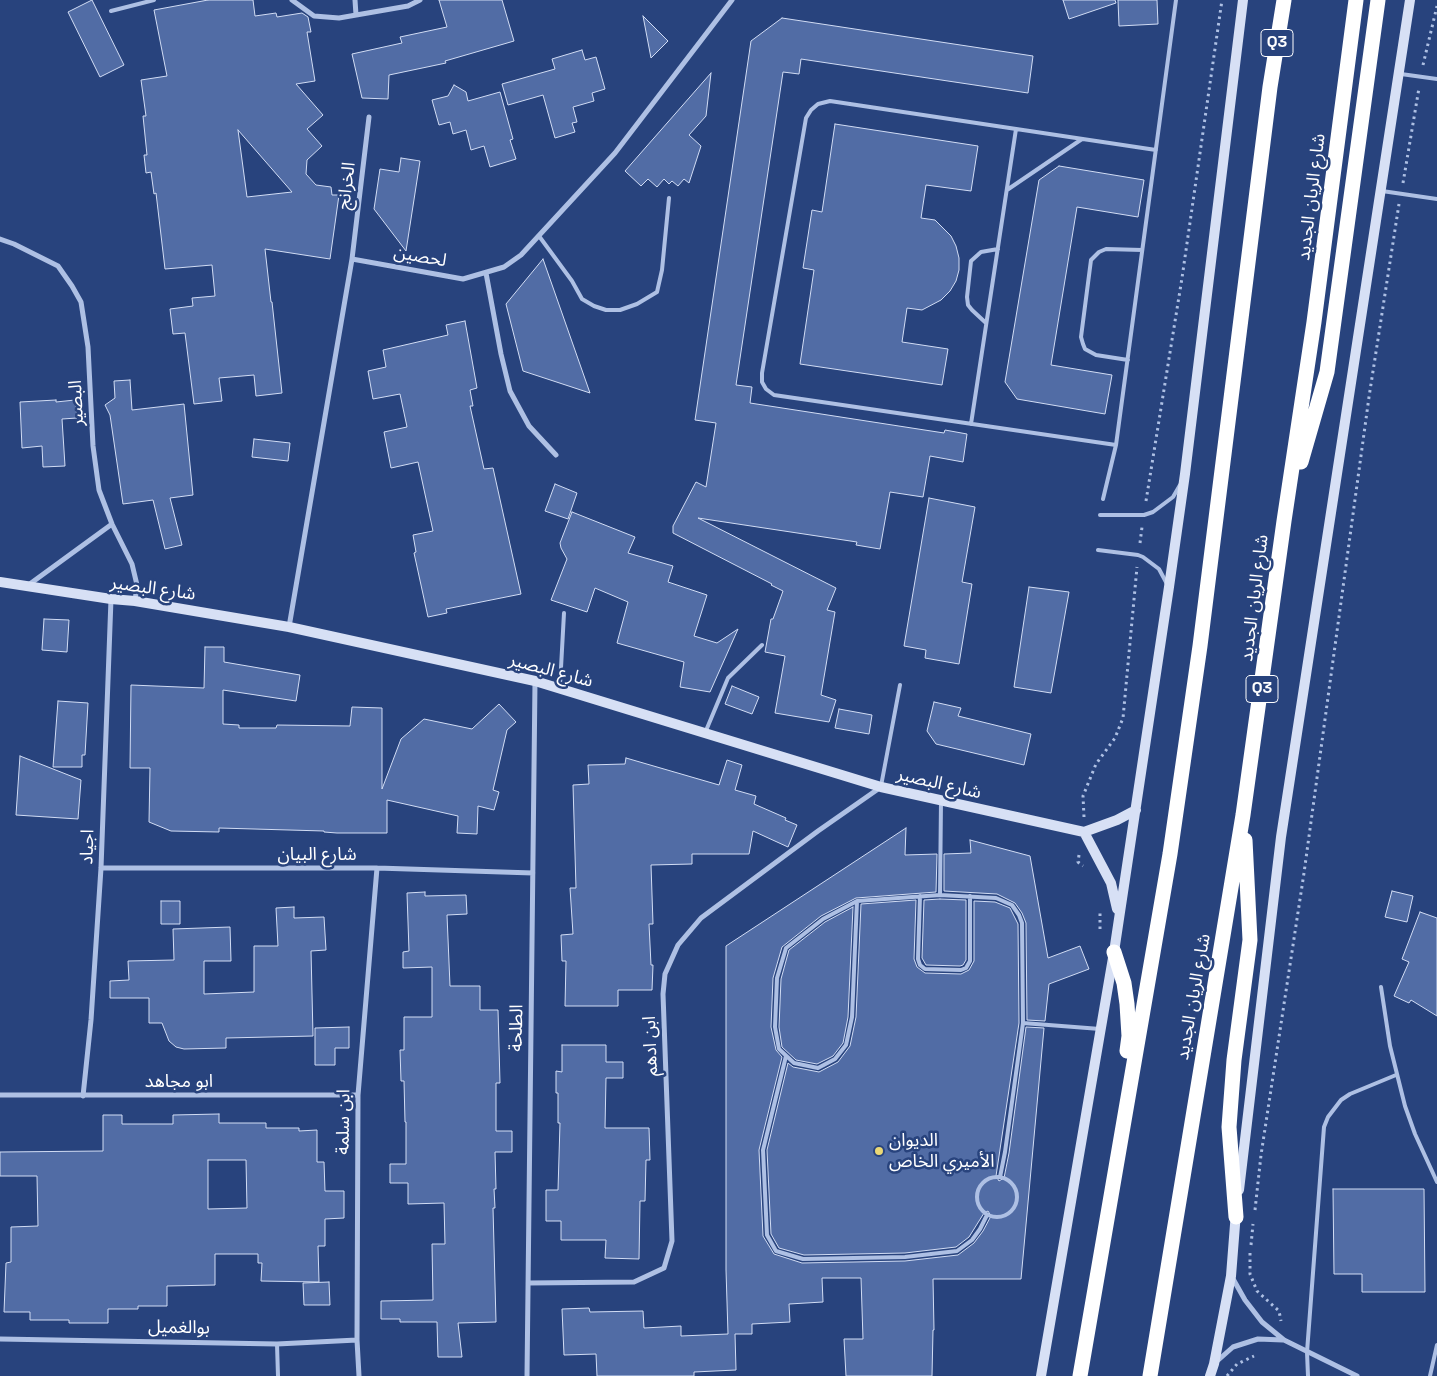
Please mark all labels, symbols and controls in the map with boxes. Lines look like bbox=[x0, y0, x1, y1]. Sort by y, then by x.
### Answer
road number: Q3 bbox=[1261, 29, 1293, 56]
street label: شارع الريان الجديد bbox=[1293, 132, 1331, 262]
street label: الخرانج bbox=[333, 161, 361, 211]
street label: لحصين bbox=[392, 242, 448, 272]
street label: البصير bbox=[65, 379, 89, 427]
street label: شارع الريان الجديد bbox=[1236, 533, 1274, 663]
street label: شارع البصير bbox=[109, 572, 197, 606]
street label: شارع البصير bbox=[507, 649, 595, 693]
road number: Q3 bbox=[1246, 676, 1278, 702]
street label: شارع البصير bbox=[895, 764, 983, 804]
street label: اجياد bbox=[77, 829, 99, 865]
street label: شارع البيان bbox=[277, 844, 357, 866]
street label: شارع الريان الجديد bbox=[1172, 932, 1216, 1062]
street label: الطلحة bbox=[506, 1004, 528, 1052]
street label: ابن ادهم bbox=[639, 1016, 663, 1076]
street label: ابو مجاهد bbox=[145, 1071, 213, 1093]
street label: ابن سلمة bbox=[333, 1089, 355, 1155]
place label: الديوان الأميري الخاص bbox=[889, 1130, 995, 1172]
marker: الديوان الأميري الخاص bbox=[873, 1145, 885, 1157]
street label: بوالغميل bbox=[148, 1317, 210, 1339]

